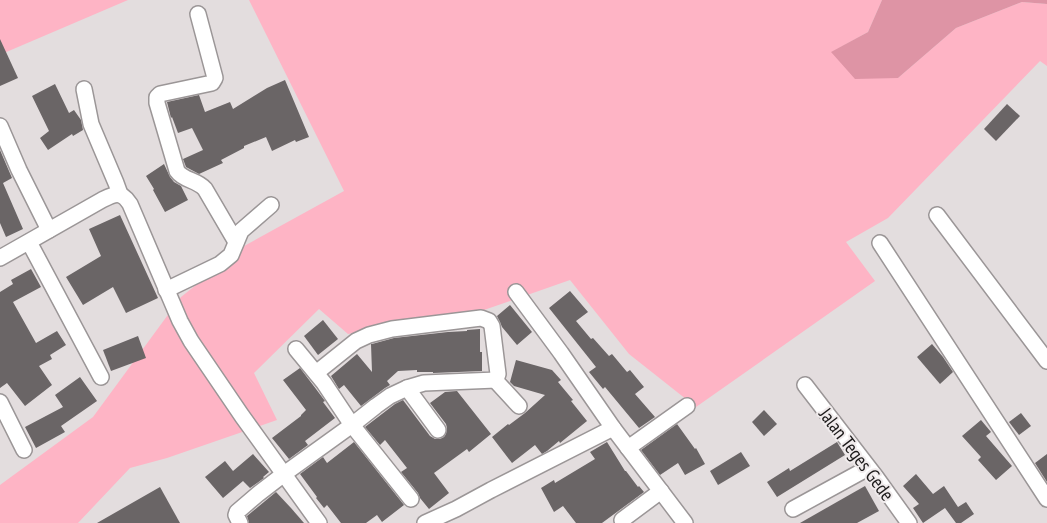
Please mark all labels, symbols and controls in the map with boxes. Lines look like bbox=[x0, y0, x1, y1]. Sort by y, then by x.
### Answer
street label: Jalan Teges Gede bbox=[814, 402, 900, 505]

